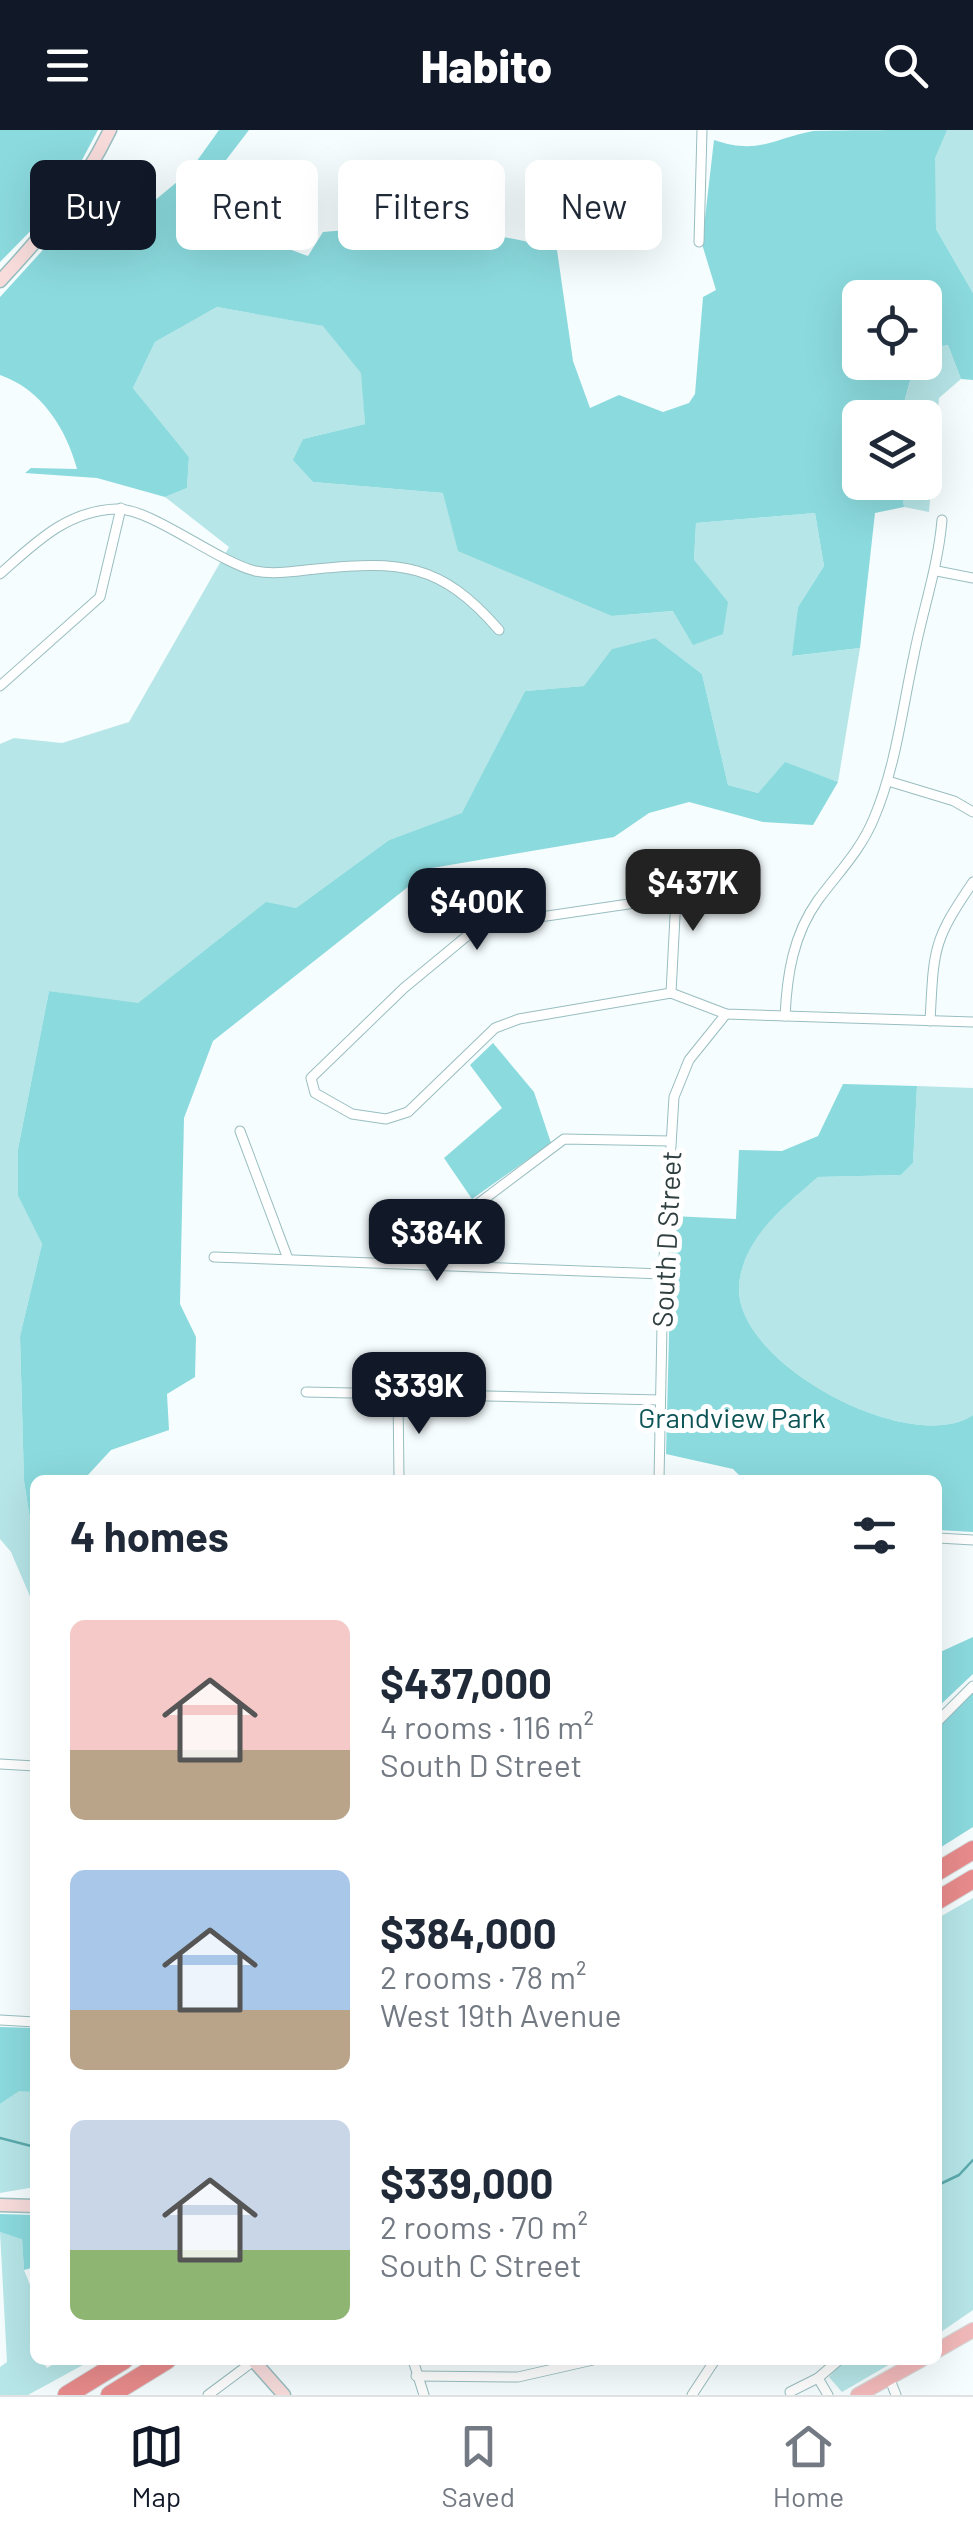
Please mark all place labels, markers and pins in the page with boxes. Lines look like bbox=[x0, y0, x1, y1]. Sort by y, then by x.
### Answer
pin: $437K bbox=[623, 849, 763, 934]
pin: $400K bbox=[407, 868, 547, 953]
pin: $384K bbox=[367, 1199, 507, 1284]
pin: $339K bbox=[349, 1352, 489, 1437]

